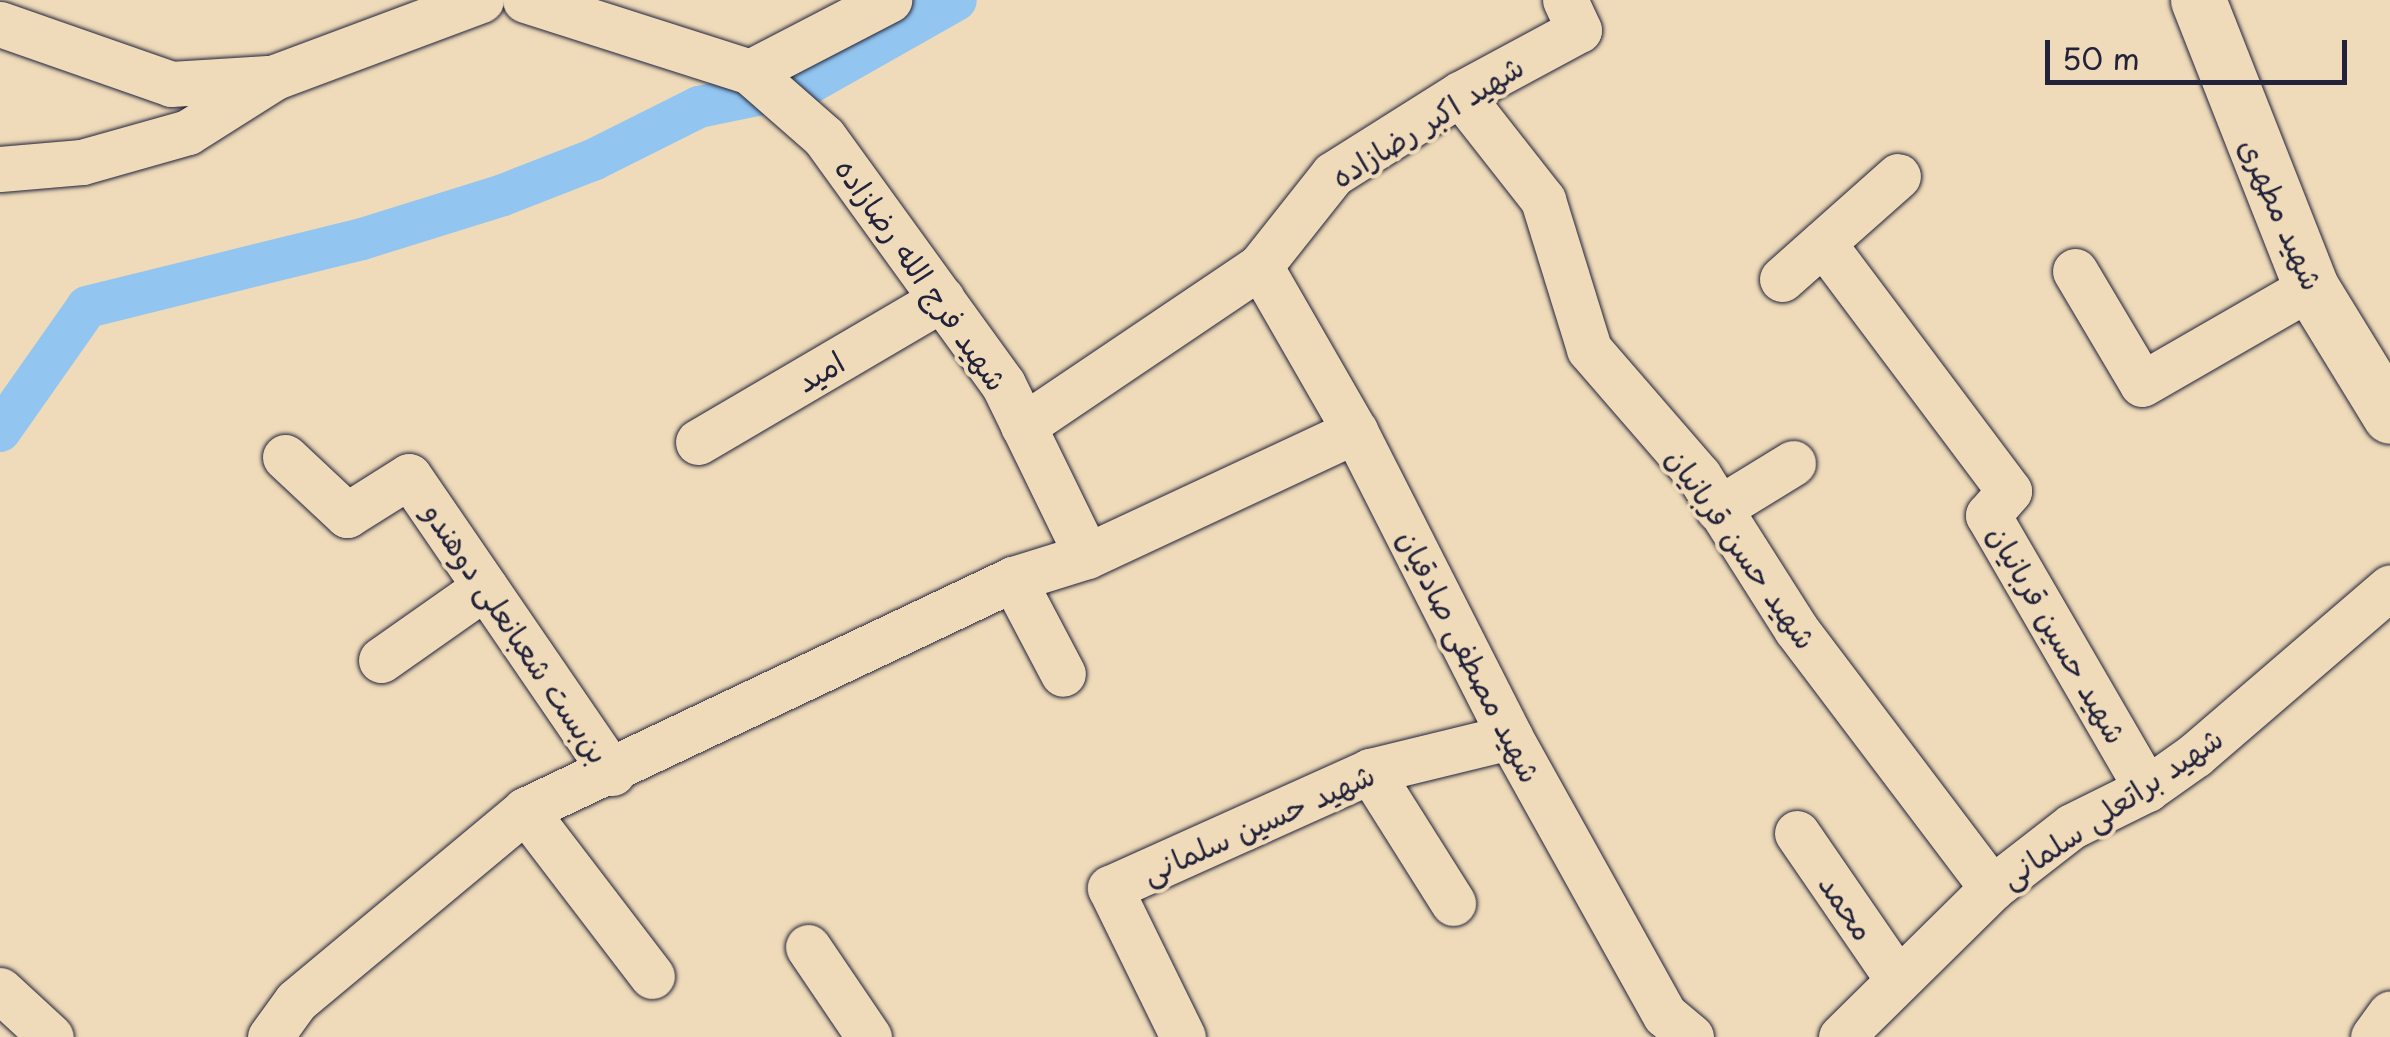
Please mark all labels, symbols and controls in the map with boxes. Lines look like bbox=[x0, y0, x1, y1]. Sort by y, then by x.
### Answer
scale bar bbox=[2050, 20, 2352, 82]
text: 50 m bbox=[2062, 35, 2140, 80]
street label: شهید اکبر رضازاده bbox=[1324, 48, 1530, 194]
street label: شهید مطهری bbox=[2233, 132, 2331, 296]
street label: شهید فرج الله رضازاده bbox=[828, 151, 1016, 397]
street label: امید bbox=[790, 343, 850, 399]
street label: شهید حسن قربانیان bbox=[1659, 441, 1825, 655]
street label: بن‌بست شعبانعلی دوهندو bbox=[416, 496, 618, 770]
street label: شهید حسین قربانیان bbox=[1981, 518, 2135, 750]
street label: شهید مصطفی صادقیان bbox=[1391, 524, 1549, 788]
street label: شهید براتعلی سلمانی bbox=[1993, 719, 2229, 895]
street label: شهید حسین سلمانی bbox=[1136, 756, 1380, 890]
street label: محمد bbox=[1812, 867, 1882, 947]

